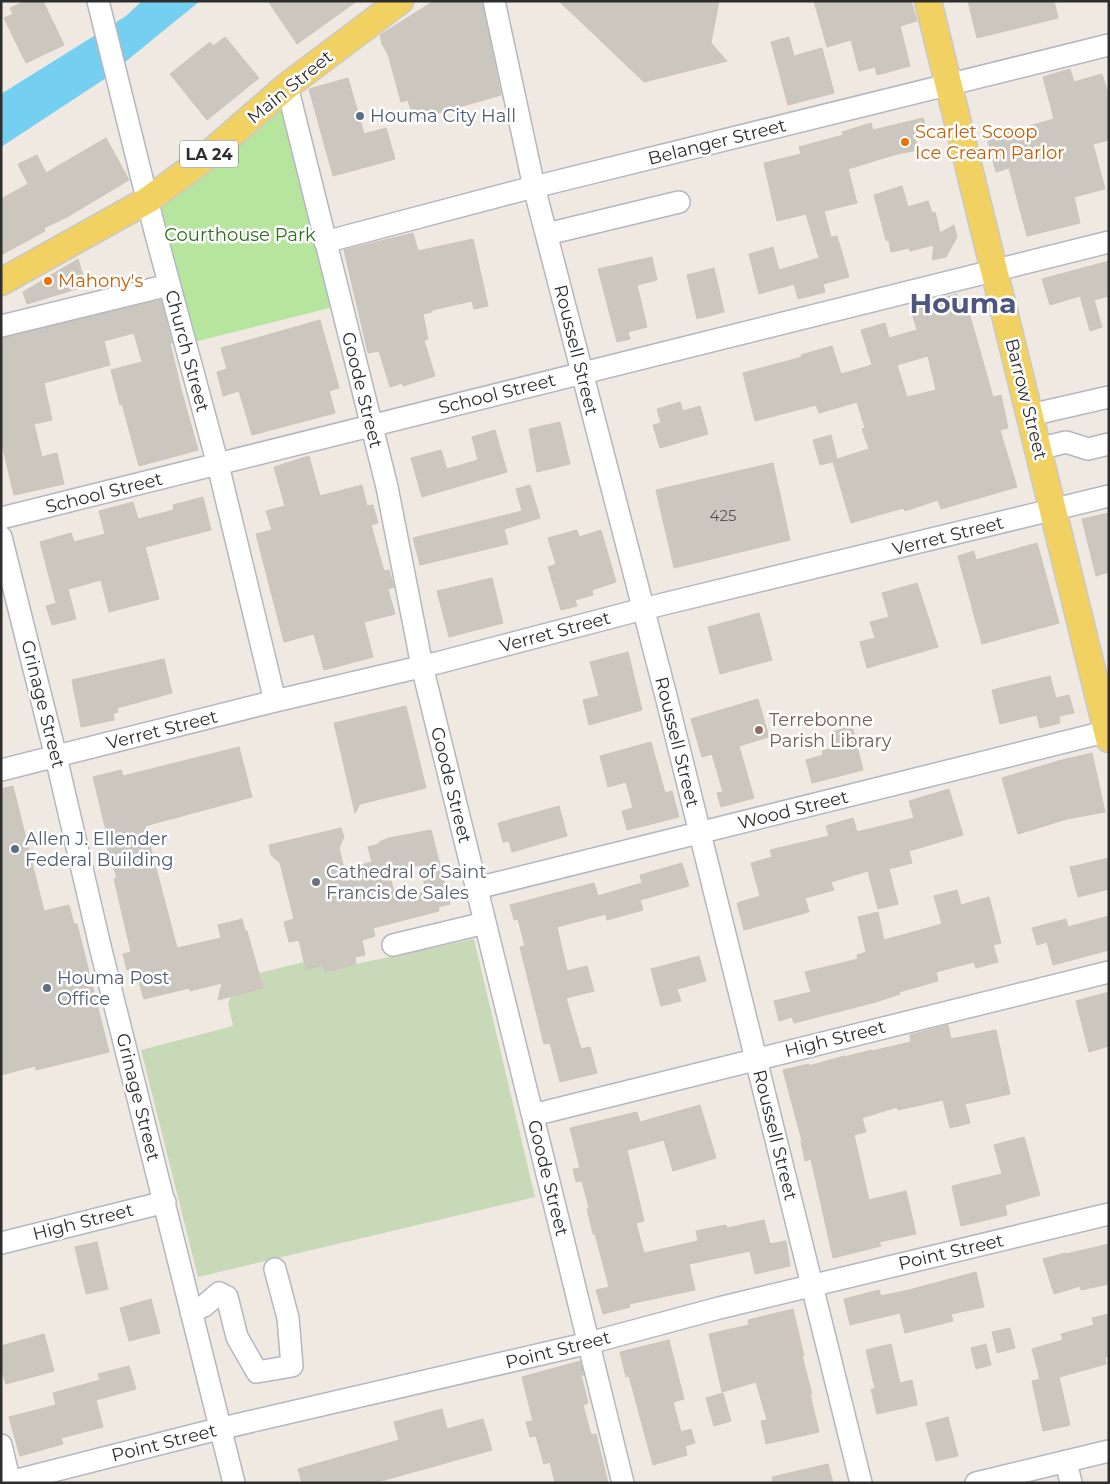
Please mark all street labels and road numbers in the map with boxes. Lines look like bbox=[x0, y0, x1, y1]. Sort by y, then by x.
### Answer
street label: Main Street bbox=[243, 46, 337, 128]
street label: Belanger Street bbox=[646, 114, 788, 170]
road number: LA 24 bbox=[180, 140, 238, 168]
street label: Roussell Street bbox=[549, 282, 603, 418]
street label: Church Street bbox=[160, 288, 214, 414]
street label: Goode Street bbox=[337, 330, 387, 450]
street label: Barrow Street bbox=[1000, 336, 1052, 462]
street label: School Street bbox=[436, 369, 558, 419]
street label: School Street bbox=[43, 468, 165, 518]
street label: Verret Street bbox=[890, 512, 1006, 560]
street label: Verret Street bbox=[497, 607, 613, 657]
street label: Grinage Street bbox=[16, 638, 70, 770]
street label: Roussell Street bbox=[650, 674, 704, 810]
street label: Verret Street bbox=[104, 706, 220, 754]
street label: Goode Street bbox=[426, 725, 476, 845]
street label: Wood Street bbox=[736, 786, 850, 834]
street label: High Street bbox=[782, 1016, 888, 1062]
street label: Grinage Street bbox=[111, 1031, 165, 1163]
street label: Roussell Street bbox=[748, 1067, 802, 1203]
street label: Goode Street bbox=[523, 1118, 573, 1238]
street label: High Street bbox=[30, 1199, 136, 1245]
street label: Point Street bbox=[896, 1229, 1006, 1275]
street label: Point Street bbox=[503, 1326, 613, 1374]
street label: Point Street bbox=[109, 1419, 219, 1467]

